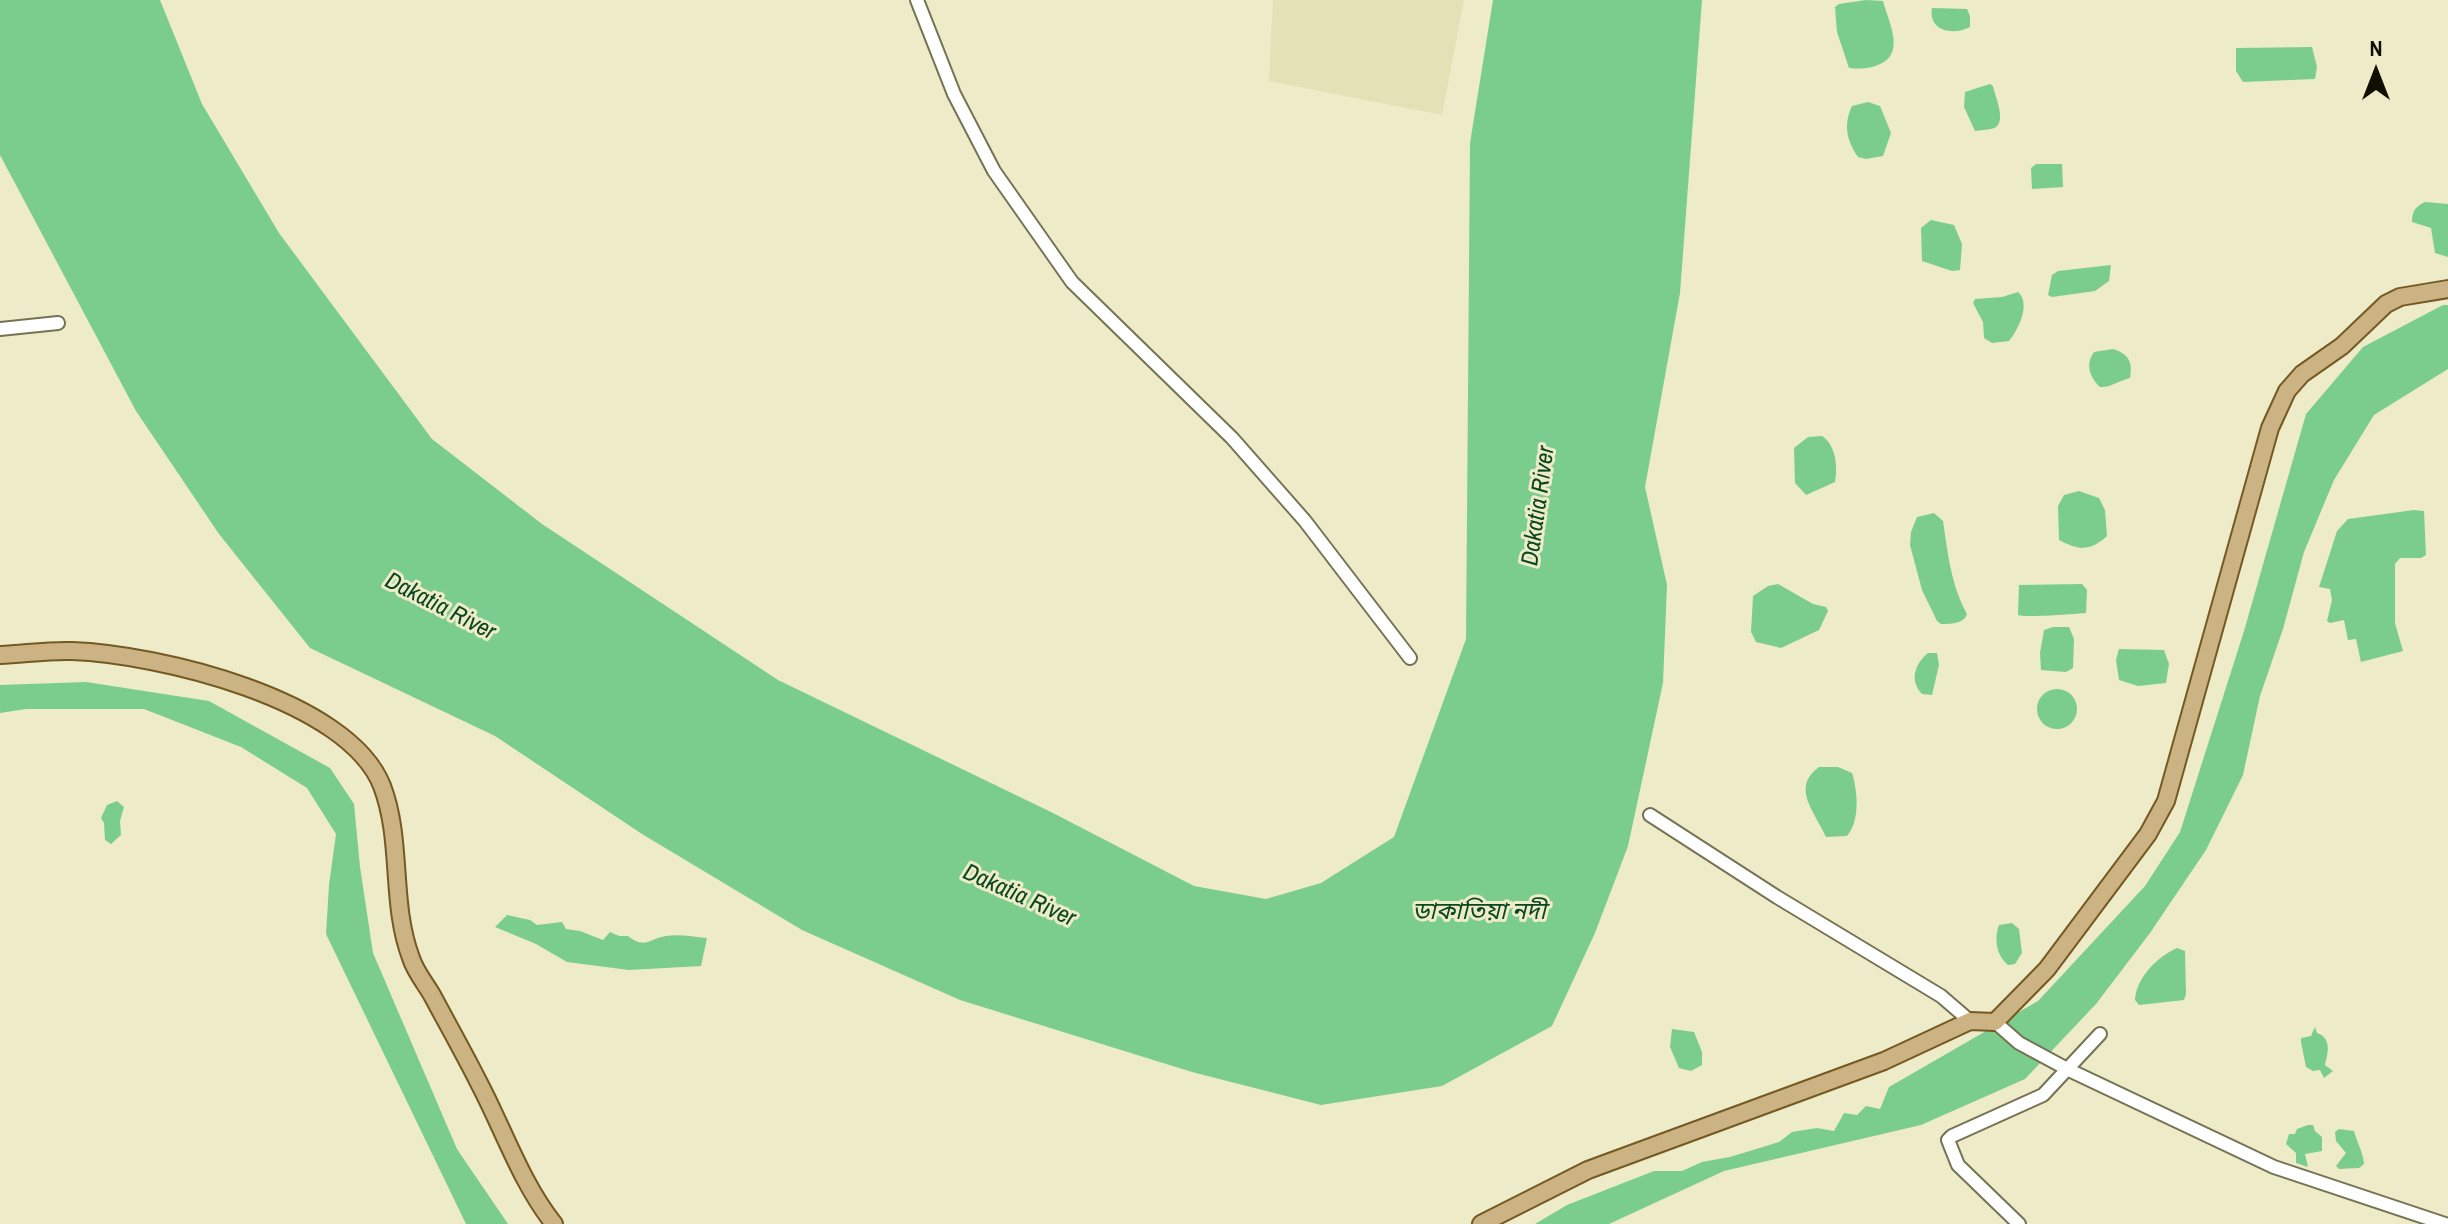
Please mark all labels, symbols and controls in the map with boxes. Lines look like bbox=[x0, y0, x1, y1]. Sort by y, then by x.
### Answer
north arrow bbox=[2336, 32, 2416, 112]
text: N bbox=[2369, 33, 2383, 63]
water label: Dakatia River bbox=[1516, 444, 1562, 568]
water label: Dakatia River bbox=[380, 567, 500, 647]
water label: Dakatia River bbox=[958, 858, 1080, 934]
water label: ডাকাতিয়া নদী bbox=[1412, 899, 1546, 927]

